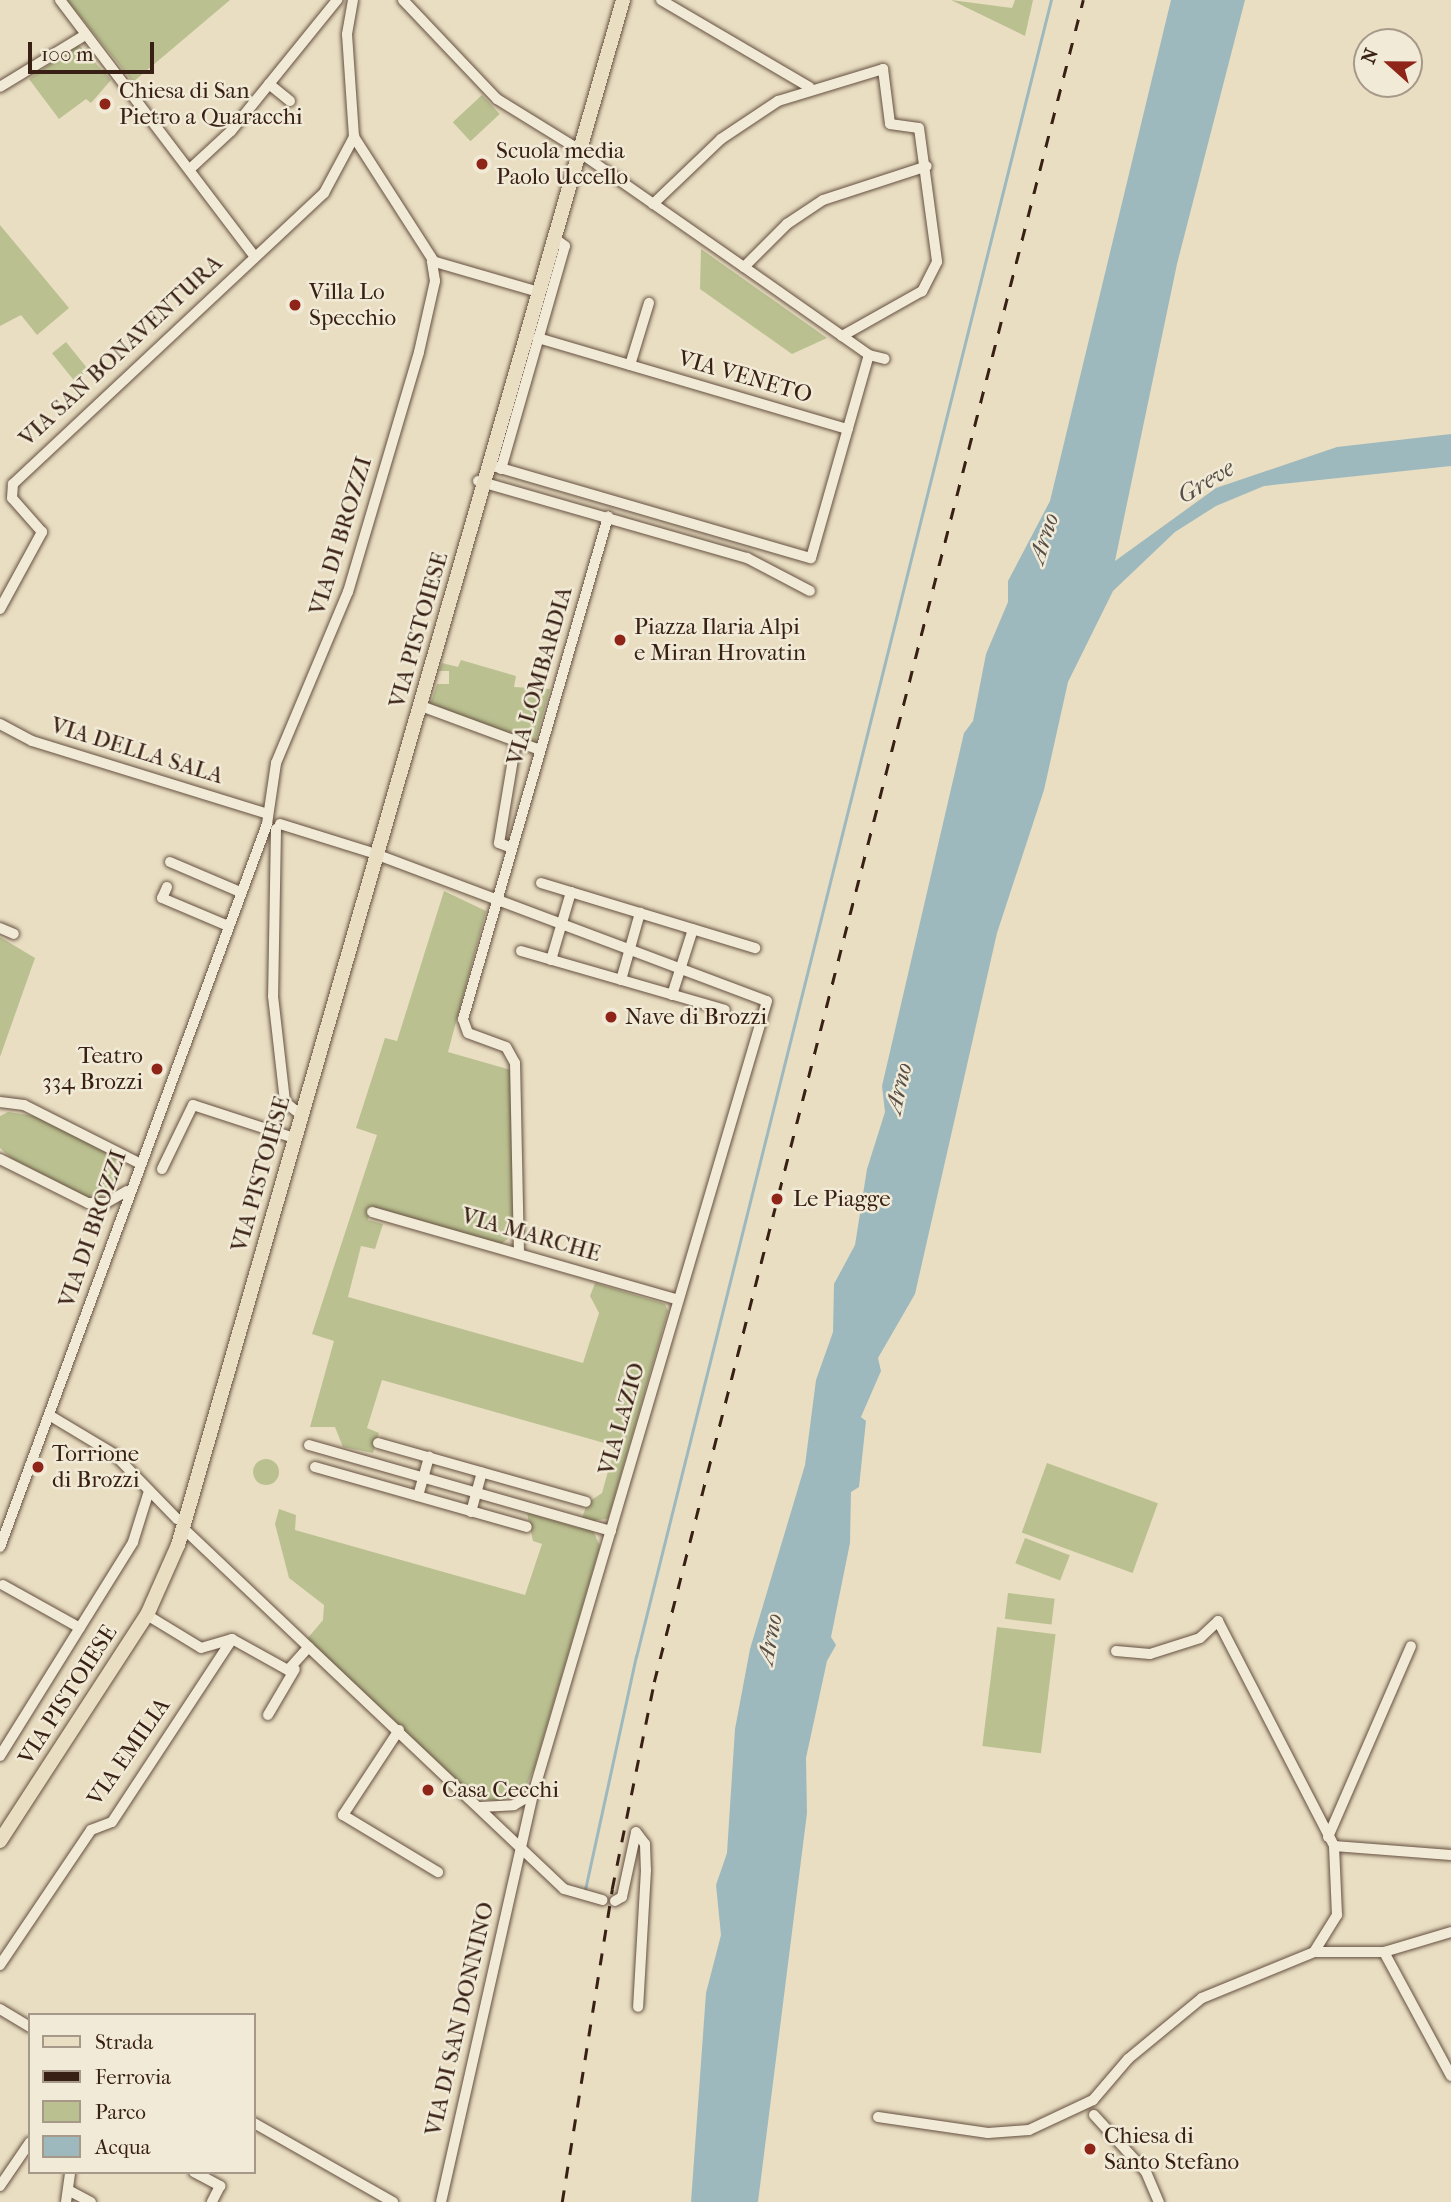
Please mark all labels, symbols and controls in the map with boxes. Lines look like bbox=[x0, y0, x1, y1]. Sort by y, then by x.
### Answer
scale bar bbox=[32, 28, 158, 72]
north arrow bbox=[1353, 28, 1423, 98]
text: 100 m bbox=[41, 42, 94, 66]
text: N bbox=[1357, 46, 1383, 67]
place label: Chiesa di San Pietro a Quaracchi bbox=[119, 77, 303, 131]
marker: Chiesa di San Pietro a Quaracchi bbox=[97, 96, 113, 112]
place label: Scuola media Paolo Uccello bbox=[496, 137, 628, 191]
marker: Scuola media Paolo Uccello bbox=[474, 156, 490, 172]
street label: VIA SAN BONAVENTURA bbox=[14, 250, 228, 452]
place label: Villa Lo Specchio bbox=[309, 278, 396, 332]
marker: Villa Lo Specchio bbox=[287, 297, 303, 313]
street label: VIA VENETO bbox=[675, 345, 815, 409]
street label: VIA DI BROZZI bbox=[304, 453, 378, 619]
water label: Greve bbox=[1172, 454, 1240, 510]
water label: Arno bbox=[1022, 509, 1066, 567]
street label: VIA PISTOIESE bbox=[384, 549, 454, 711]
street label: VIA LOMBARDIA bbox=[501, 584, 579, 768]
place label: Piazza Ilaria Alpi e Miran Hrovatin bbox=[634, 613, 806, 667]
marker: Piazza Ilaria Alpi e Miran Hrovatin bbox=[612, 632, 628, 648]
street label: VIA DELLA SALA bbox=[47, 712, 227, 790]
place label: Nave di Brozzi bbox=[625, 1003, 767, 1031]
marker: Nave di Brozzi bbox=[603, 1009, 619, 1025]
place label: Teatro 334 Brozzi bbox=[42, 1042, 143, 1096]
water label: Arno bbox=[879, 1060, 919, 1116]
marker: Teatro 334 Brozzi bbox=[149, 1061, 165, 1077]
street label: VIA PISTOIESE bbox=[226, 1093, 296, 1255]
street label: VIA DI BROZZI bbox=[53, 1147, 133, 1311]
place label: Le Piagge bbox=[793, 1185, 891, 1213]
marker: Le Piagge bbox=[767, 1189, 787, 1209]
street label: VIA MARCHE bbox=[458, 1202, 604, 1268]
street label: VIA LAZIO bbox=[593, 1360, 651, 1478]
place label: Torrione di Brozzi bbox=[52, 1440, 140, 1494]
marker: Torrione di Brozzi bbox=[30, 1459, 46, 1475]
water label: Arno bbox=[751, 1611, 789, 1667]
street label: VIA PISTOIESE bbox=[13, 1620, 123, 1770]
street label: VIA EMILIA bbox=[82, 1693, 176, 1811]
place label: Casa Cecchi bbox=[442, 1776, 559, 1804]
marker: Casa Cecchi bbox=[420, 1782, 436, 1798]
street label: VIA DI SAN DONNINO bbox=[420, 1899, 500, 2139]
legend bbox=[28, 2013, 256, 2174]
text: Strada bbox=[95, 2030, 153, 2054]
text: Ferrovia bbox=[95, 2065, 171, 2089]
text: Parco bbox=[95, 2100, 146, 2124]
place label: Chiesa di Santo Stefano bbox=[1104, 2122, 1239, 2176]
text: Acqua bbox=[95, 2135, 150, 2159]
marker: Chiesa di Santo Stefano bbox=[1082, 2141, 1098, 2157]

